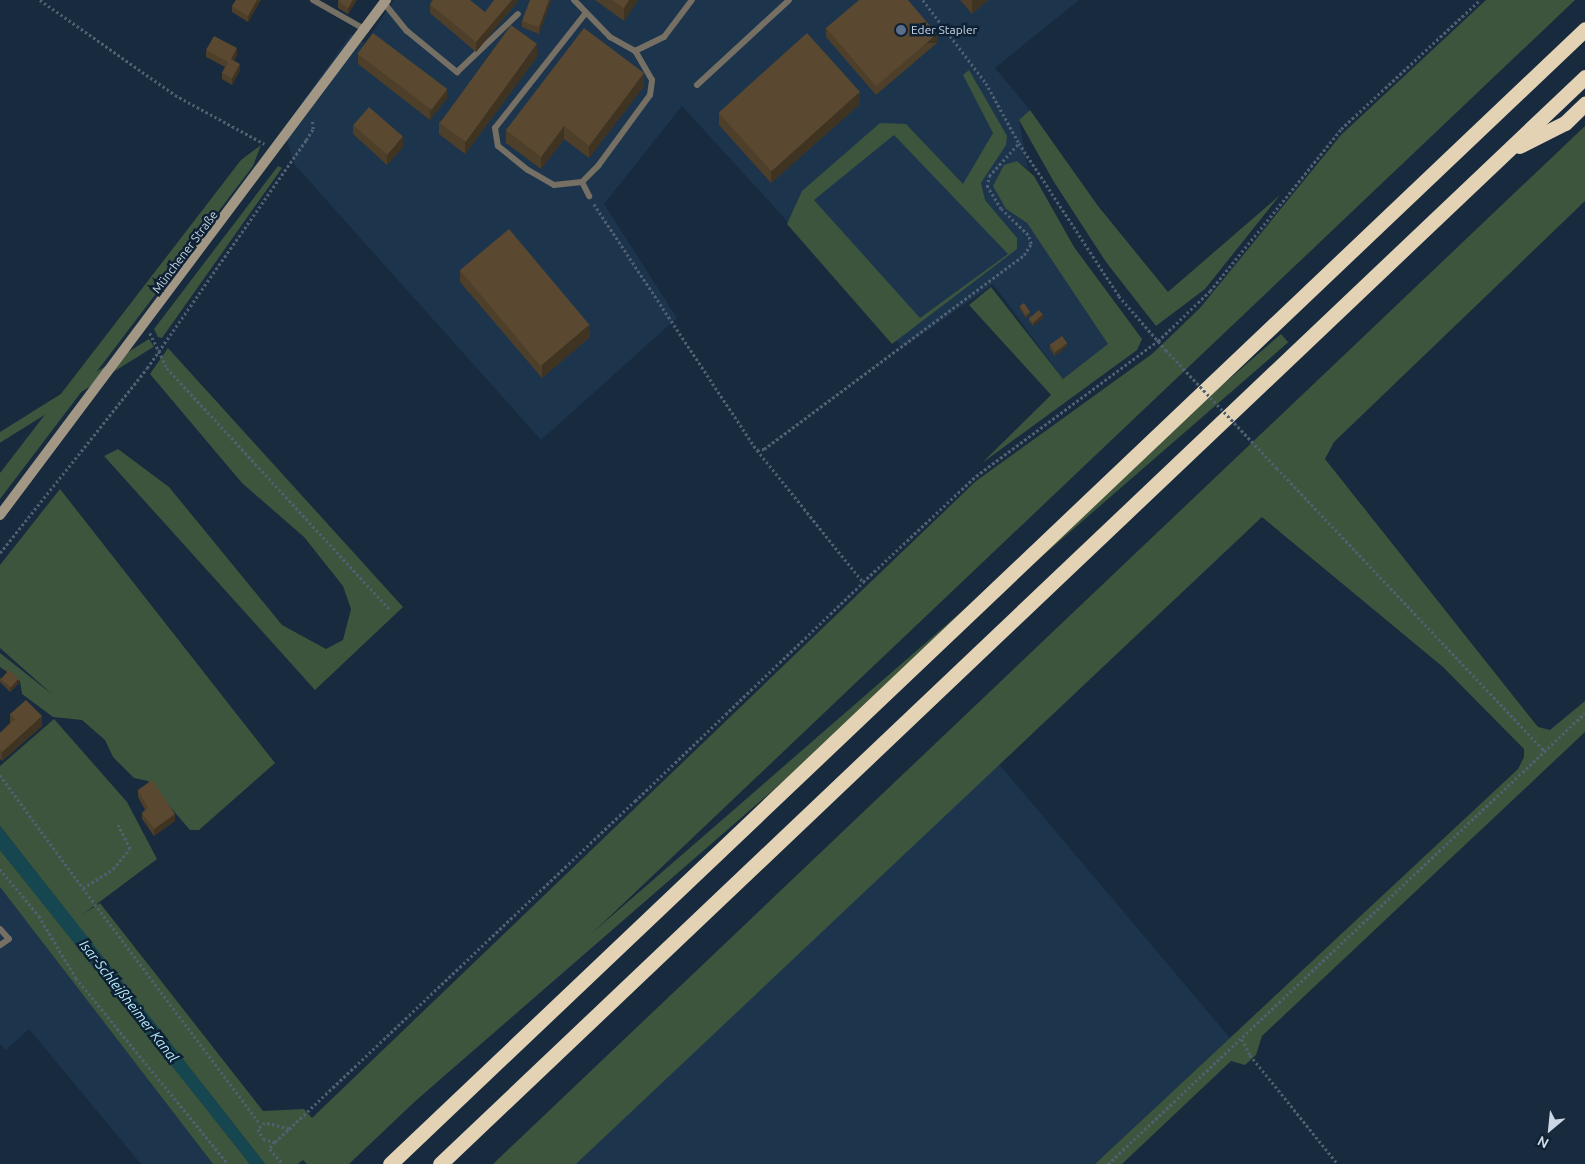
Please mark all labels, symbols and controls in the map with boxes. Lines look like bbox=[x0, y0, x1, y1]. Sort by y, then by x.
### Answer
place label: Eder Stapler bbox=[911, 23, 977, 37]
marker: Eder Stapler bbox=[895, 24, 907, 36]
street label: Münchener Straße bbox=[149, 208, 221, 296]
water label: Isar-Schleißheimer Kanal bbox=[76, 936, 182, 1066]
north arrow bbox=[1525, 1104, 1575, 1154]
text: N bbox=[1535, 1133, 1551, 1152]

